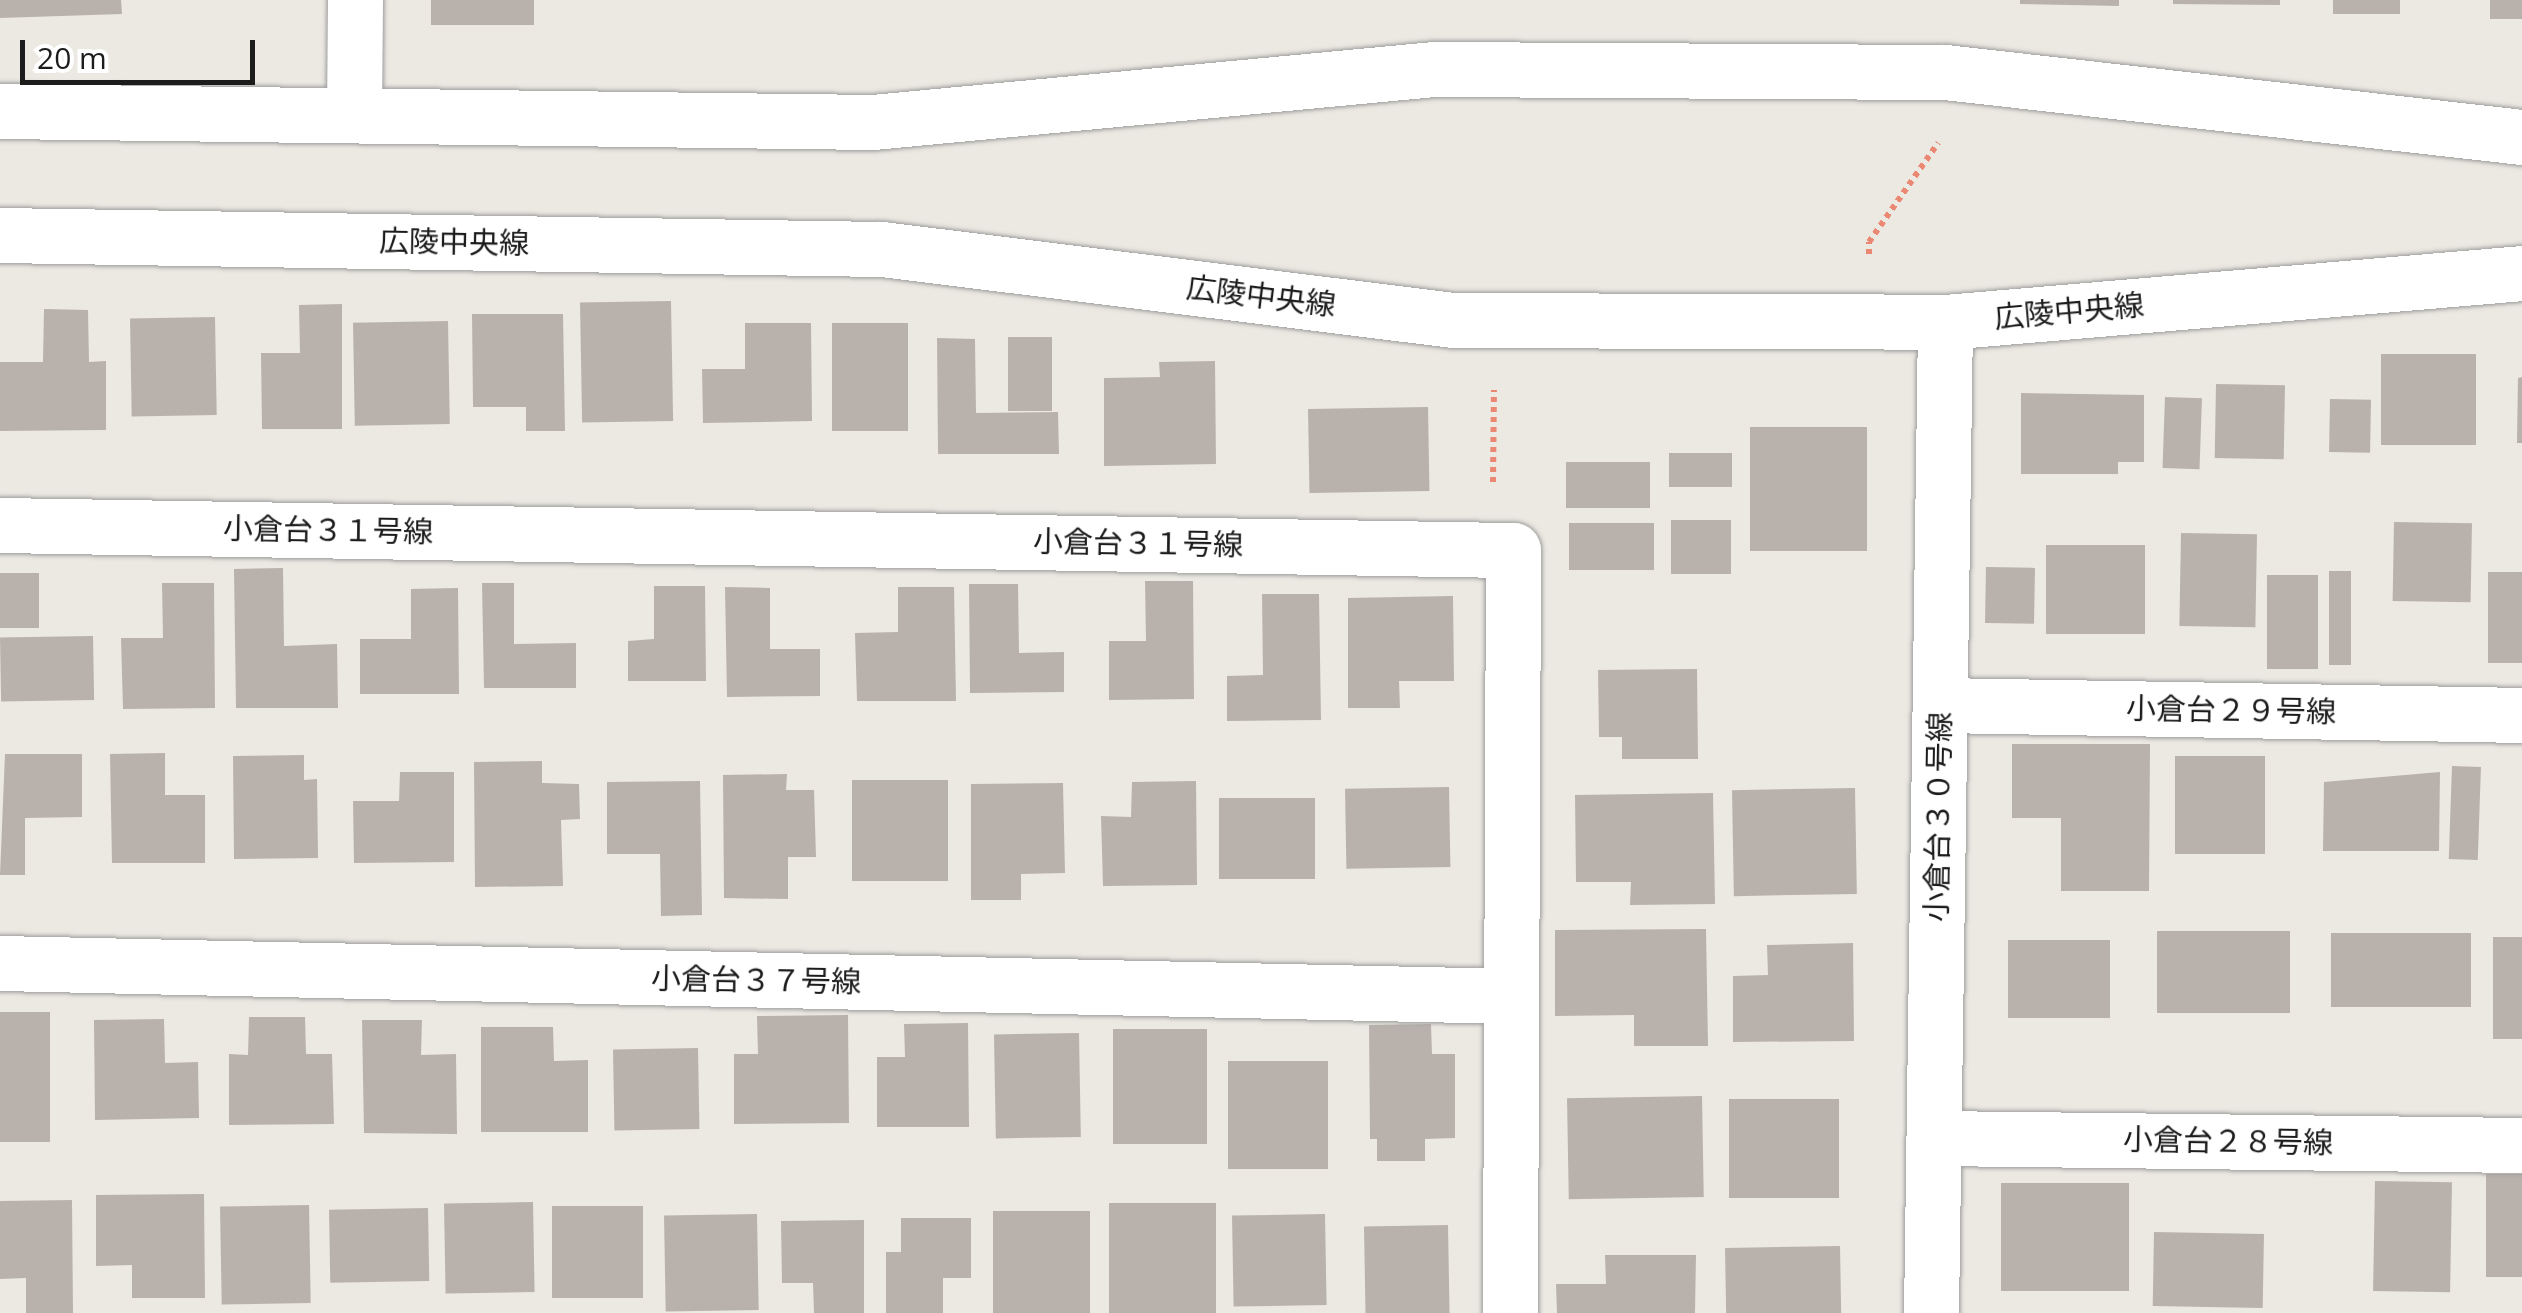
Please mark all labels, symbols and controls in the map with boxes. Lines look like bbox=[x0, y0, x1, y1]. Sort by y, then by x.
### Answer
scale bar bbox=[25, 20, 260, 82]
text: 20 m bbox=[37, 37, 107, 78]
street label: 広陵中央線 bbox=[379, 223, 529, 261]
street label: 広陵中央線 bbox=[1184, 269, 1338, 323]
street label: 広陵中央線 bbox=[1993, 287, 2145, 335]
street label: 小倉台３１号線 bbox=[223, 510, 433, 550]
street label: 小倉台３１号線 bbox=[1033, 523, 1243, 563]
street label: 小倉台２９号線 bbox=[2126, 690, 2336, 730]
street label: 小倉台３０号線 bbox=[1918, 712, 1958, 922]
street label: 小倉台３７号線 bbox=[651, 960, 861, 1000]
street label: 小倉台２８号線 bbox=[2123, 1121, 2333, 1161]

